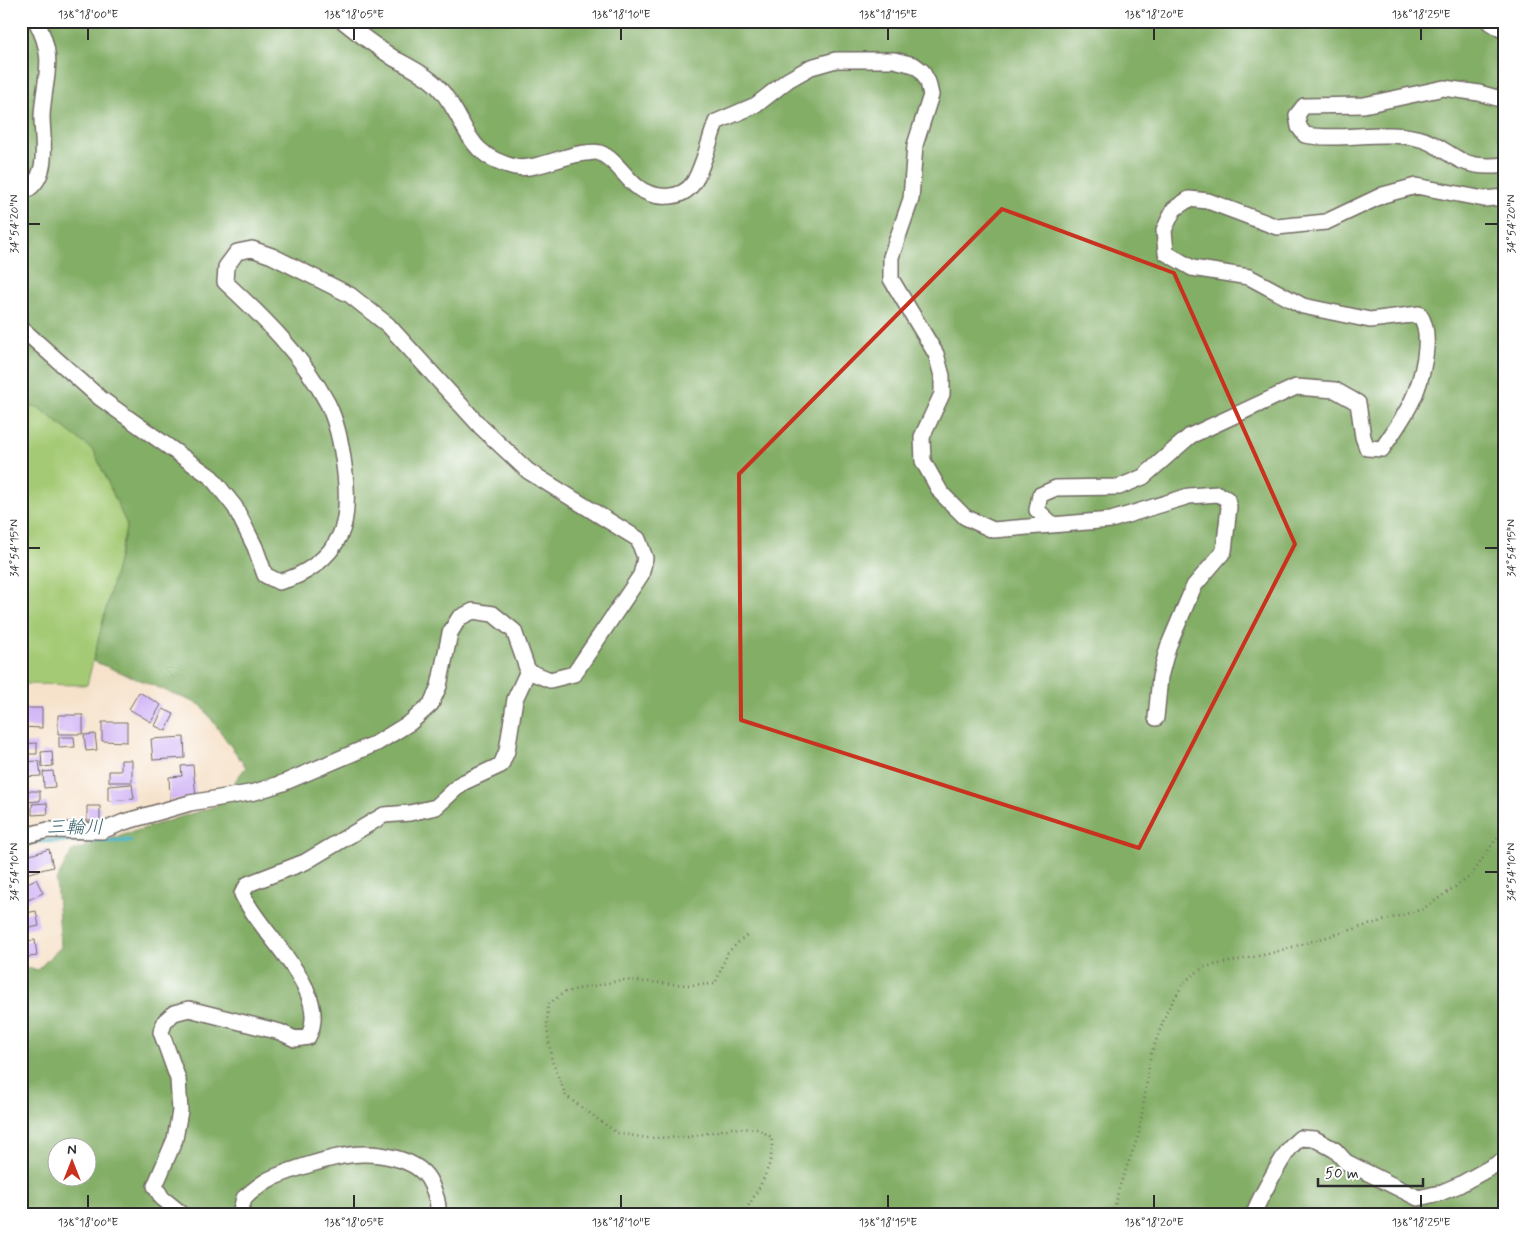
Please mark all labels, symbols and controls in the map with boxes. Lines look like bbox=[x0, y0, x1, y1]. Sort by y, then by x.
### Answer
text: 138°18'00"E bbox=[58, 7, 118, 23]
text: 138°18'05"E bbox=[324, 7, 384, 23]
text: 138°18'10"E bbox=[591, 7, 651, 23]
text: 138°18'15"E bbox=[859, 7, 917, 23]
text: 138°18'20"E bbox=[1124, 7, 1184, 23]
text: 138°18'25"E bbox=[1391, 7, 1451, 23]
text: 34°54'20"N bbox=[7, 195, 23, 253]
text: 34°54'20"N bbox=[1504, 195, 1520, 253]
text: 34°54'15"N bbox=[7, 519, 23, 577]
text: 34°54'15"N bbox=[1504, 519, 1520, 577]
water label: 三輪川 bbox=[46, 815, 104, 840]
text: 34°54'10"N bbox=[7, 843, 23, 901]
text: 34°54'10"N bbox=[1504, 843, 1520, 901]
north arrow bbox=[48, 1138, 98, 1188]
text: N bbox=[67, 1141, 77, 1159]
scale bar bbox=[1318, 1155, 1422, 1187]
text: 50 m bbox=[1325, 1164, 1359, 1184]
text: 138°18'00"E bbox=[58, 1215, 118, 1231]
text: 138°18'05"E bbox=[324, 1215, 384, 1231]
text: 138°18'10"E bbox=[591, 1215, 651, 1231]
text: 138°18'15"E bbox=[859, 1215, 917, 1231]
text: 138°18'20"E bbox=[1124, 1215, 1184, 1231]
text: 138°18'25"E bbox=[1391, 1215, 1451, 1231]

